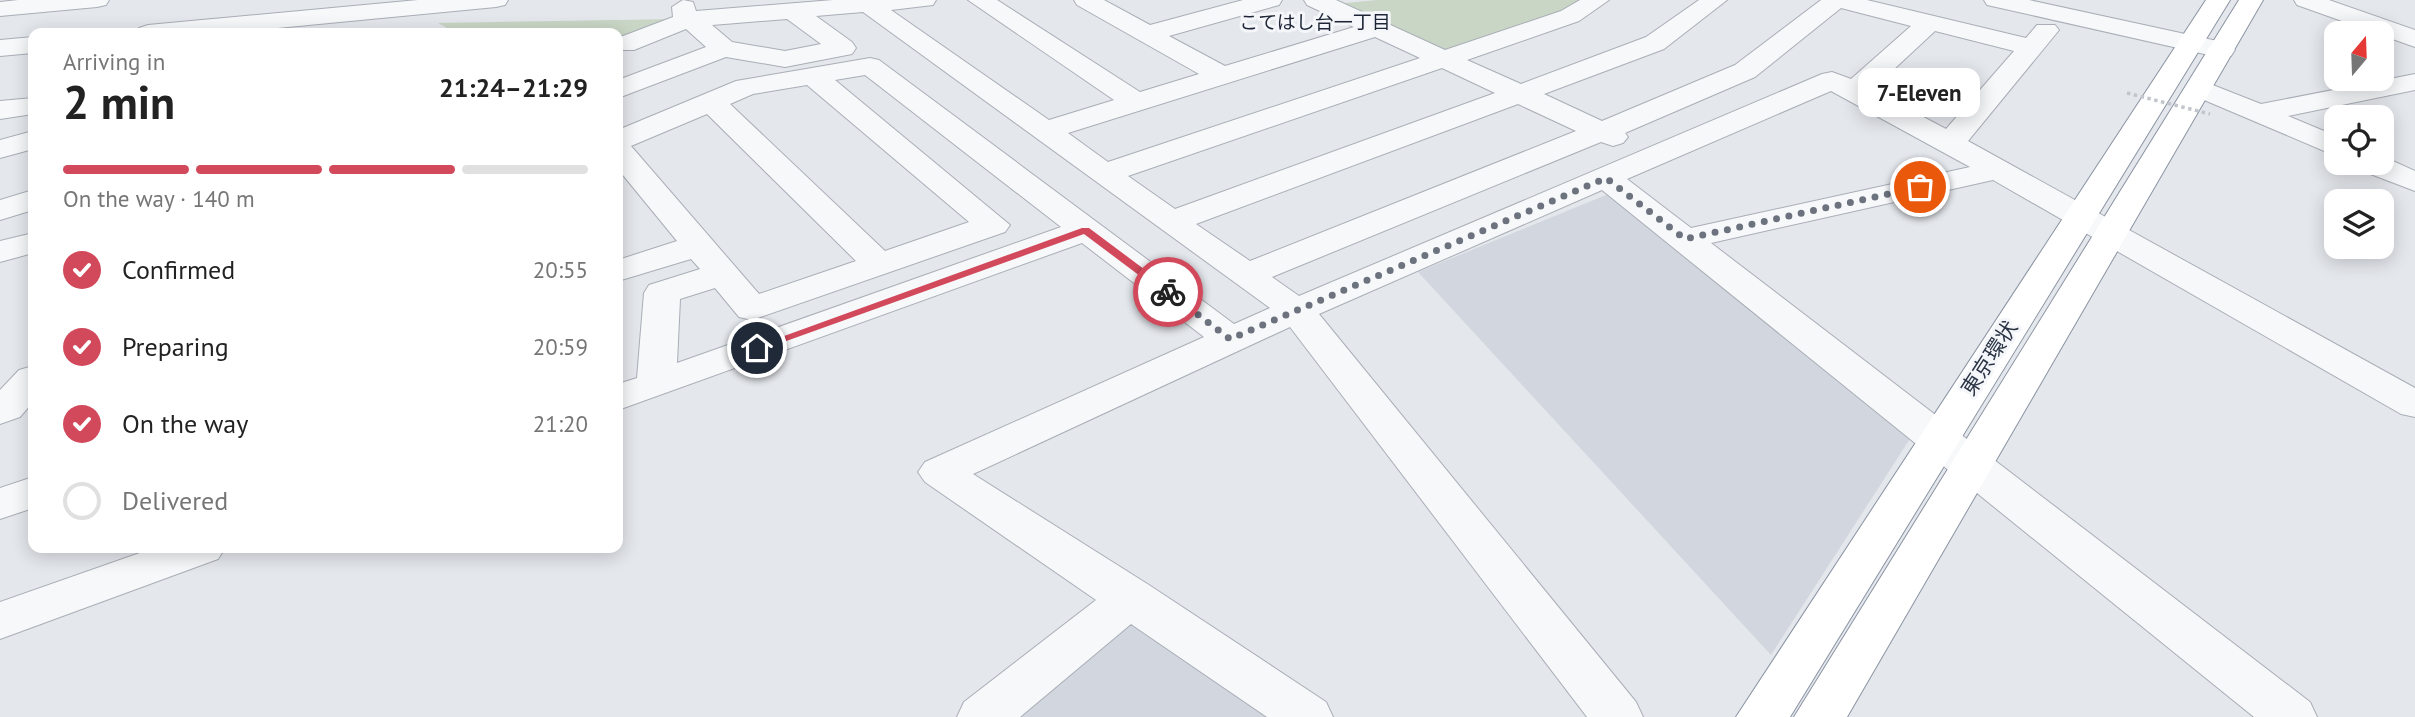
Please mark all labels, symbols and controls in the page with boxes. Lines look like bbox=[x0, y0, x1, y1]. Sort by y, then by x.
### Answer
district label: こてはし台一丁目 bbox=[1239, 10, 1391, 34]
north arrow bbox=[2324, 21, 2394, 91]
map controls bbox=[2324, 21, 2394, 259]
text: Arriving in bbox=[63, 47, 165, 76]
callout: 7-Eleven bbox=[1859, 68, 1981, 117]
text: 21:24–21:29 bbox=[439, 71, 588, 104]
text: 2 min bbox=[63, 72, 175, 132]
text: 7-Eleven bbox=[1876, 78, 1962, 107]
button: locate bbox=[2324, 105, 2394, 175]
pin bbox=[1890, 157, 1950, 217]
icon: bag bbox=[1901, 168, 1939, 206]
text: On the way · 140 m bbox=[63, 184, 255, 213]
button: layers bbox=[2324, 189, 2394, 259]
icon: check bbox=[63, 251, 101, 289]
text: Confirmed bbox=[122, 253, 235, 286]
text: 20:55 bbox=[533, 255, 588, 284]
courier bbox=[1133, 257, 1203, 327]
icon: bike bbox=[1149, 273, 1187, 311]
street label: 東京環状 bbox=[1955, 315, 2023, 401]
pin bbox=[727, 318, 787, 378]
icon: check bbox=[63, 328, 101, 366]
icon: home bbox=[738, 329, 776, 367]
text: Preparing bbox=[122, 330, 229, 363]
text: 20:59 bbox=[533, 332, 588, 361]
icon: check bbox=[63, 405, 101, 443]
text: On the way bbox=[122, 407, 248, 440]
text: 21:20 bbox=[533, 409, 588, 438]
text: Delivered bbox=[122, 484, 228, 517]

